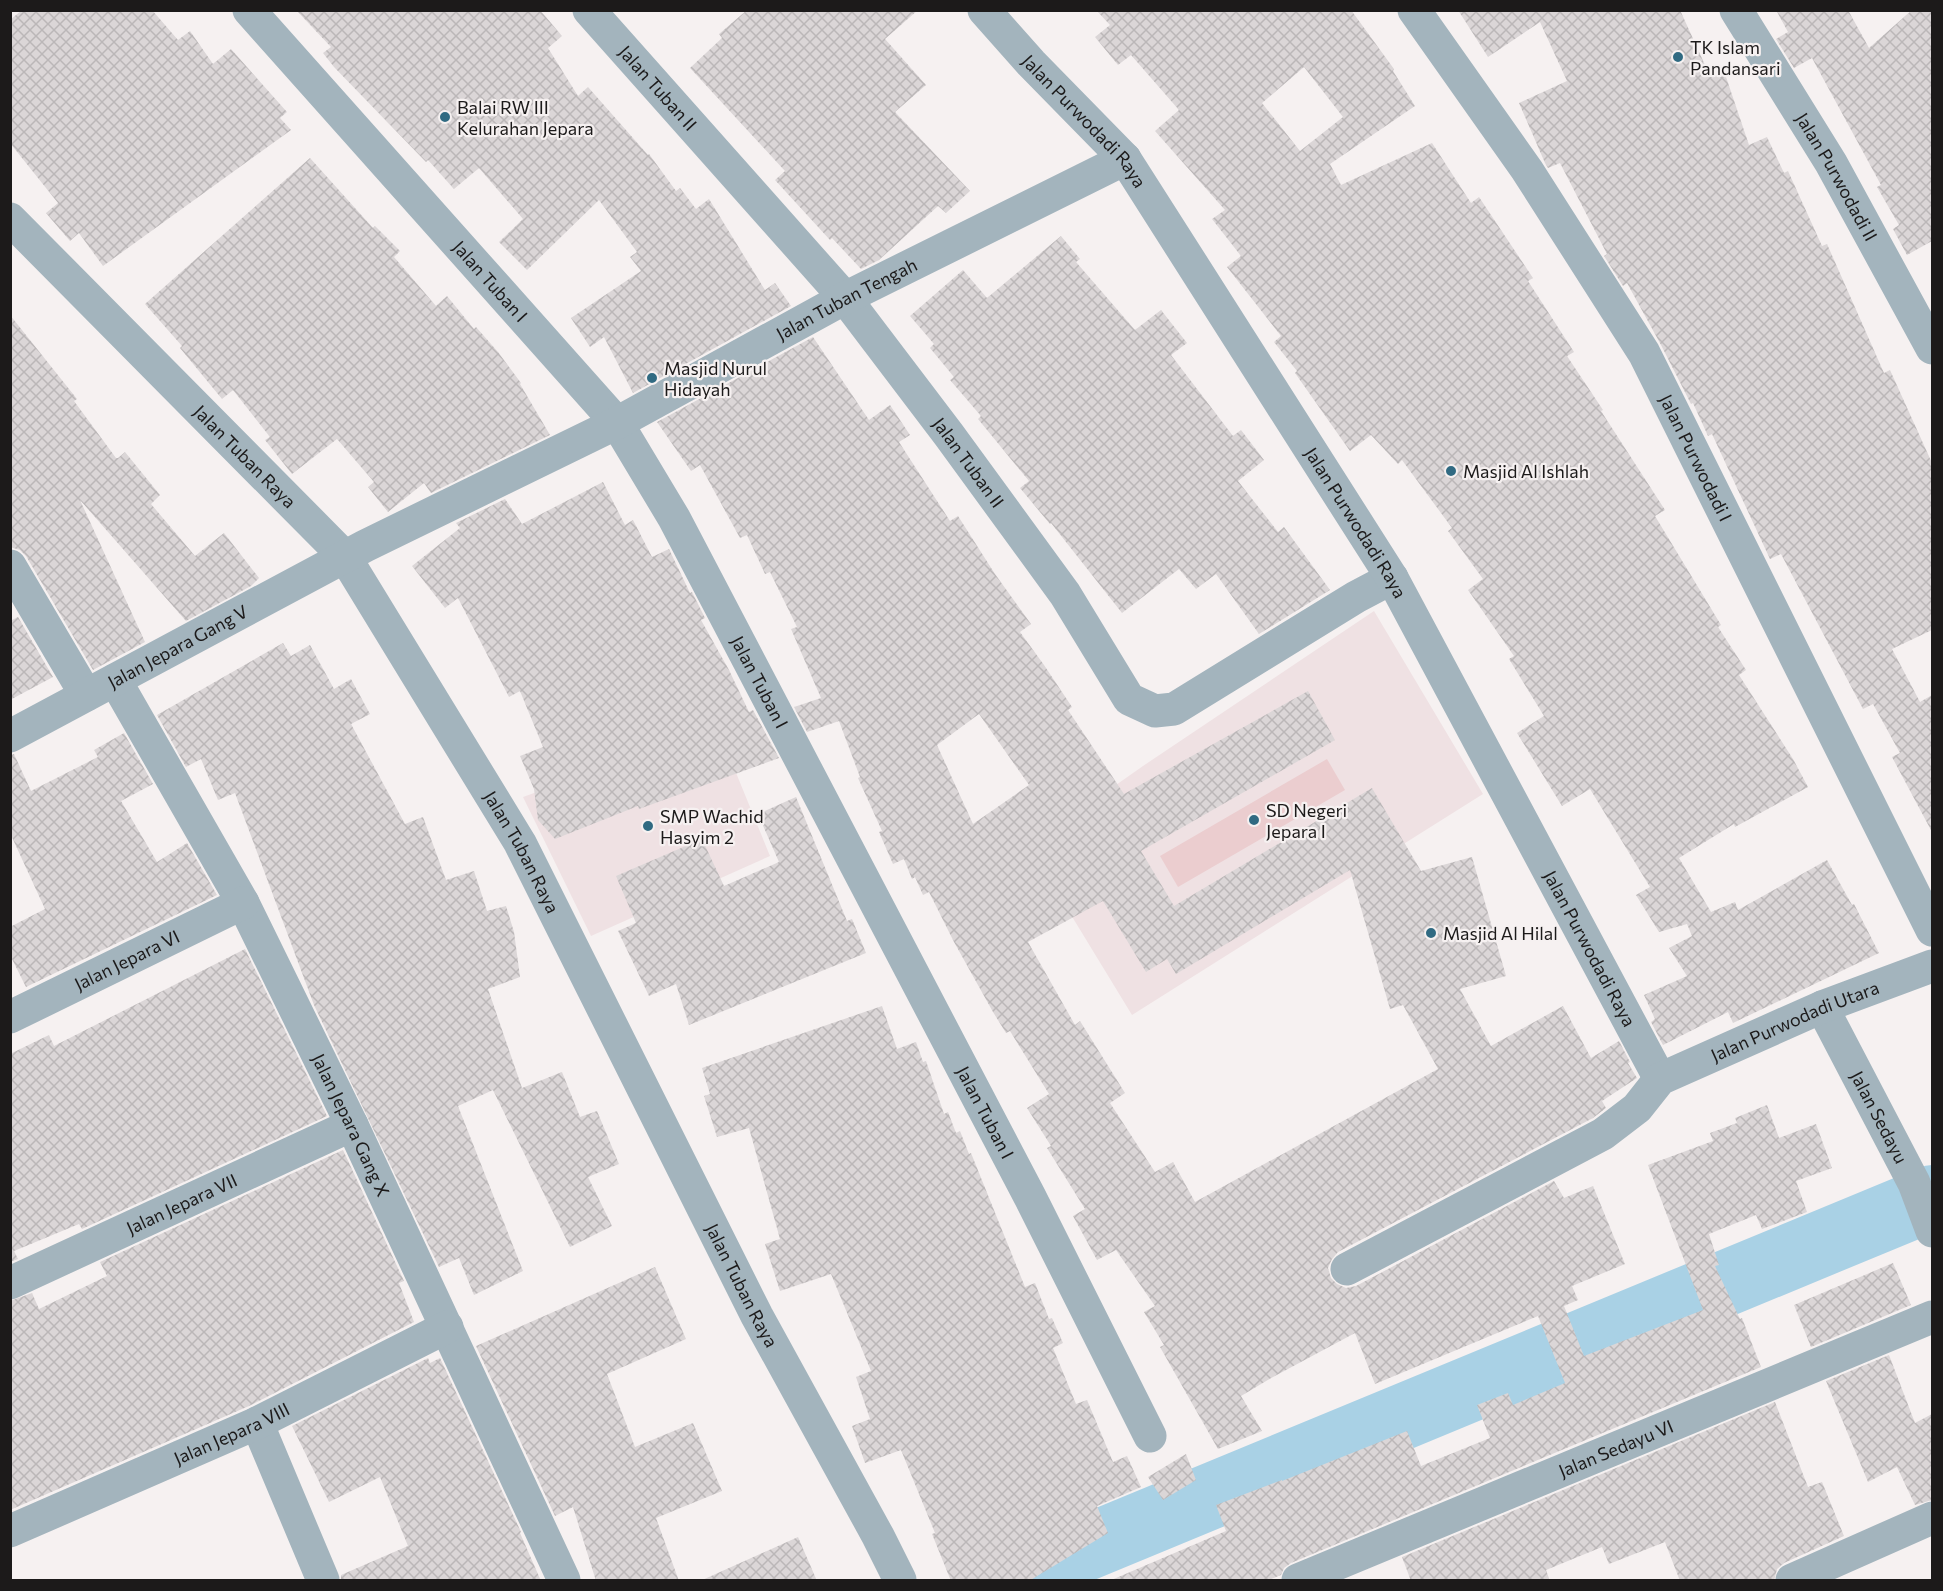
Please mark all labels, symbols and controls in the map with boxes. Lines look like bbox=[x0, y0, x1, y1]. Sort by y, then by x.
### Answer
place label: TK Islam Pandansari bbox=[1690, 36, 1781, 79]
street label: Jalan Tuban II bbox=[615, 41, 702, 135]
street label: Jalan Purwodadi Raya bbox=[1018, 50, 1151, 192]
marker: TK Islam Pandansari bbox=[1671, 50, 1685, 64]
place label: Balai RW III Kelurahan Jepara bbox=[457, 96, 594, 139]
street label: Jalan Purwodadi II bbox=[1791, 109, 1882, 245]
marker: Balai RW III Kelurahan Jepara bbox=[438, 110, 452, 124]
street label: Jalan Tuban I bbox=[449, 236, 532, 326]
street label: Jalan Tuban Tengah bbox=[772, 253, 920, 345]
place label: Masjid Nurul Hidayah bbox=[664, 357, 767, 400]
marker: Masjid Nurul Hidayah bbox=[645, 371, 659, 385]
street label: Jalan Purwodadi I bbox=[1655, 390, 1737, 525]
street label: Jalan Tuban Raya bbox=[189, 400, 301, 512]
street label: Jalan Tuban II bbox=[928, 413, 1009, 512]
street label: Jalan Purwodadi Raya bbox=[1300, 443, 1412, 602]
place label: Masjid Al Ishlah bbox=[1463, 460, 1589, 482]
marker: Masjid Al Ishlah bbox=[1444, 464, 1458, 478]
street label: Jalan Jepara Gang V bbox=[104, 600, 251, 693]
street label: Jalan Tuban I bbox=[727, 632, 793, 732]
street label: Jalan Tuban Raya bbox=[480, 787, 564, 917]
place label: SD Negeri Jepara I bbox=[1266, 799, 1347, 842]
place label: SMP Wachid Hasyim 2 bbox=[660, 805, 764, 848]
marker: SD Negeri Jepara I bbox=[1247, 813, 1261, 827]
marker: SMP Wachid Hasyim 2 bbox=[641, 819, 655, 833]
street label: Jalan Purwodadi Raya bbox=[1539, 866, 1641, 1030]
place label: Masjid Al Hilal bbox=[1443, 922, 1558, 944]
street label: Jalan Jepara VI bbox=[70, 925, 183, 995]
marker: Masjid Al Hilal bbox=[1424, 926, 1438, 940]
street label: Jalan Purwodadi Utara bbox=[1707, 976, 1882, 1066]
street label: Jalan Jepara Gang X bbox=[308, 1050, 395, 1200]
street label: Jalan Tuban I bbox=[952, 1062, 1019, 1162]
street label: Jalan Sedayu bbox=[1846, 1067, 1913, 1167]
street label: Jalan Jepara VII bbox=[123, 1169, 240, 1239]
street label: Jalan Tuban Raya bbox=[701, 1220, 783, 1351]
street label: Jalan Jepara VIII bbox=[170, 1398, 293, 1469]
street label: Jalan Sedayu VI bbox=[1555, 1415, 1676, 1482]

